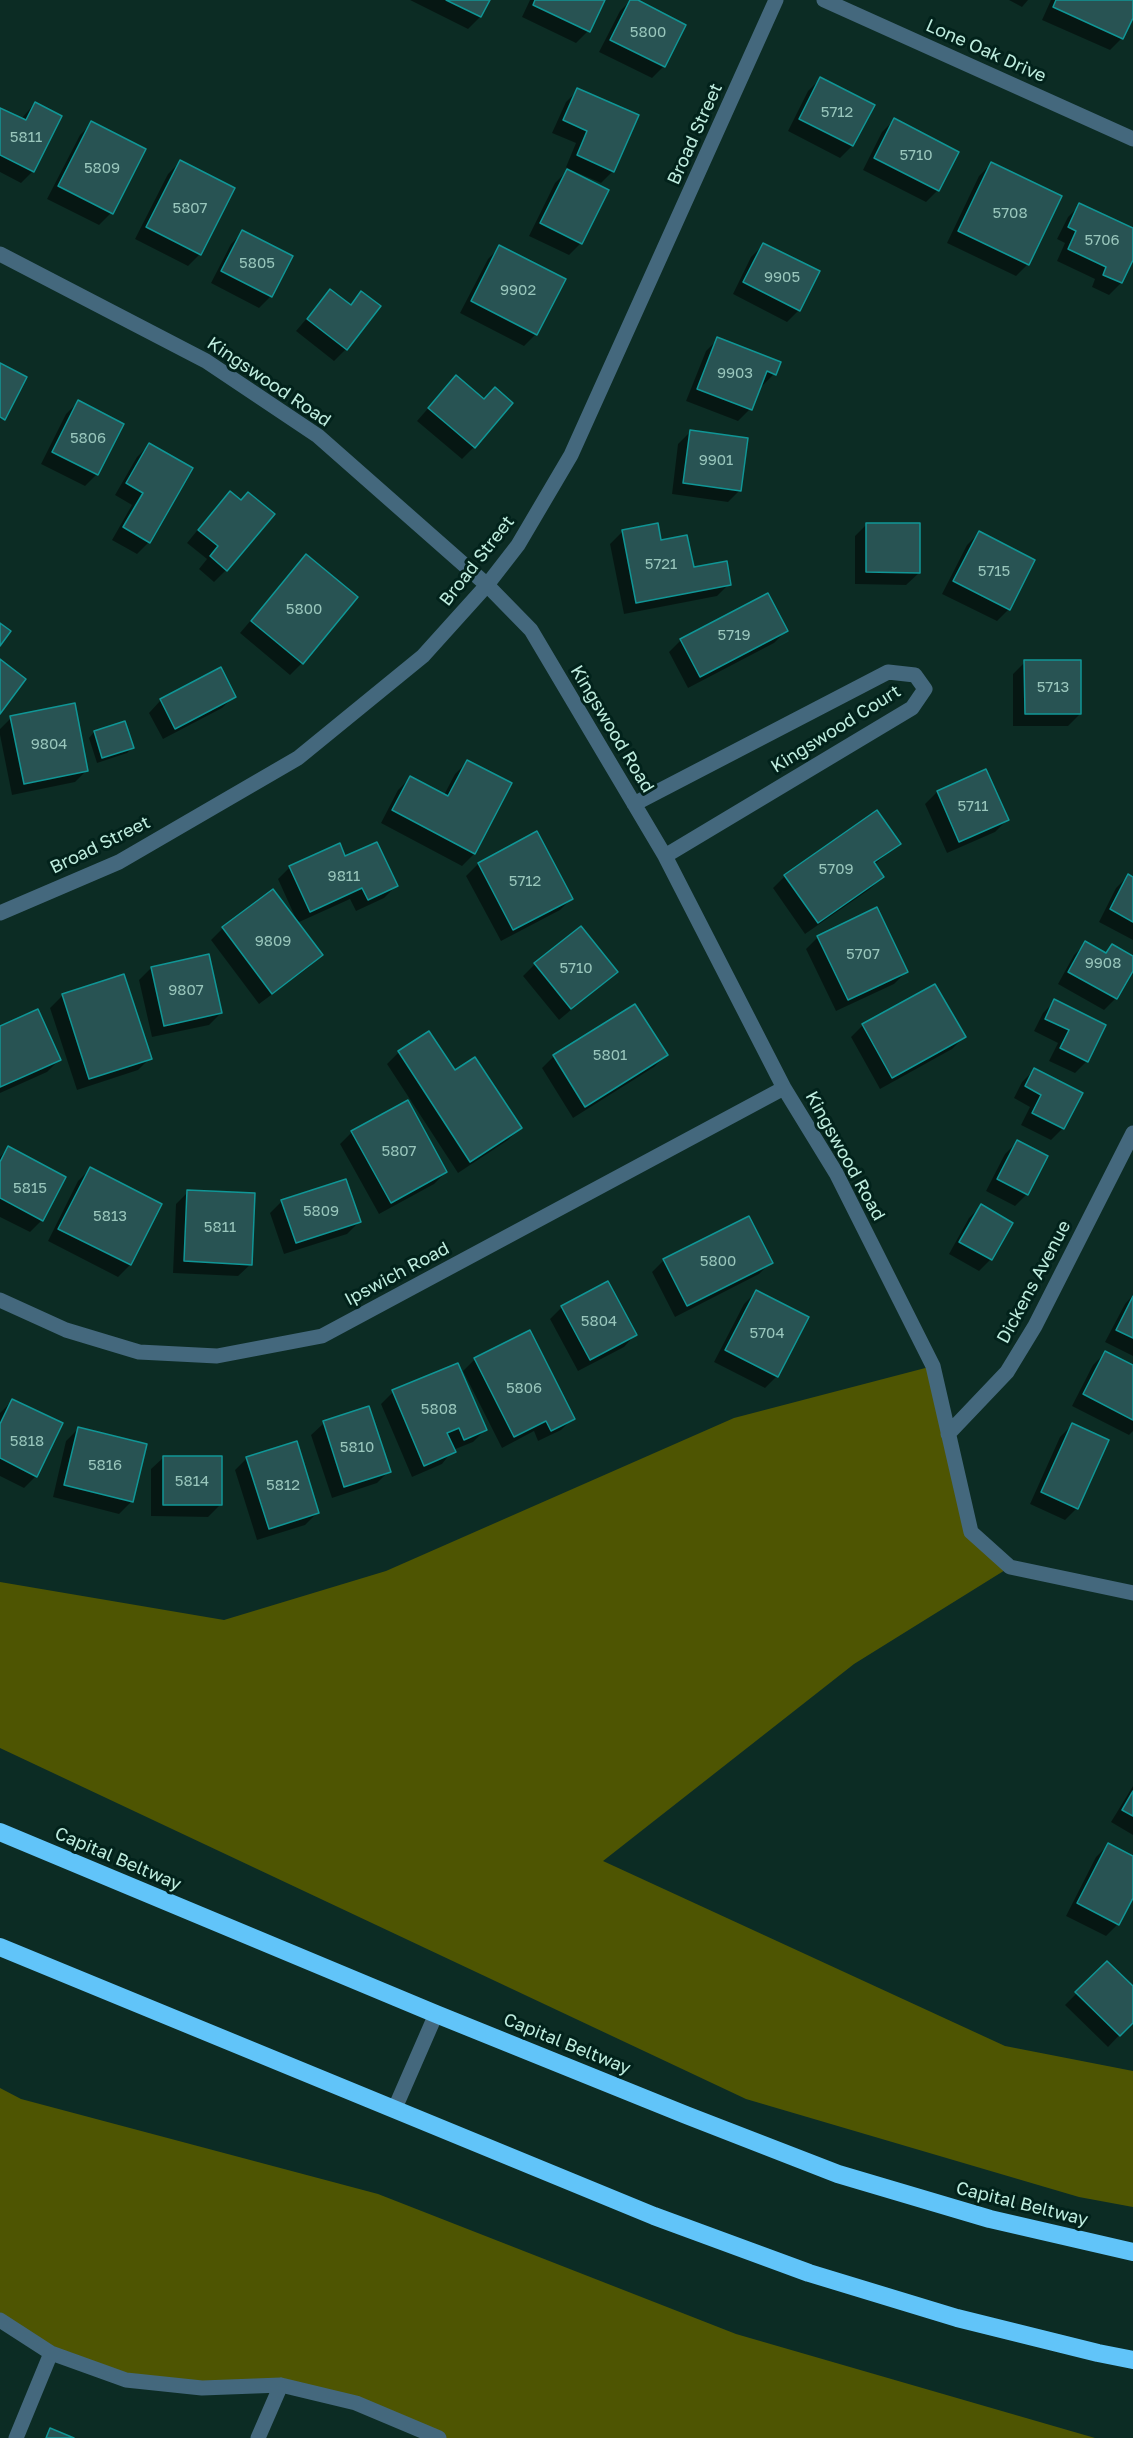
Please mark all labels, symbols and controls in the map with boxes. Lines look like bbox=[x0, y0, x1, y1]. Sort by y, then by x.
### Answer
street label: Lone Oak Drive bbox=[922, 15, 1050, 87]
house number: 5800 bbox=[630, 23, 666, 41]
street label: Broad Street bbox=[663, 80, 727, 188]
house number: 5712 bbox=[821, 103, 853, 121]
house number: 5811 bbox=[10, 128, 42, 146]
house number: 5710 bbox=[899, 146, 933, 164]
house number: 5809 bbox=[84, 159, 120, 177]
house number: 5807 bbox=[172, 199, 208, 217]
house number: 5708 bbox=[992, 204, 1028, 222]
house number: 5706 bbox=[1084, 231, 1120, 249]
house number: 5805 bbox=[239, 254, 275, 272]
house number: 9905 bbox=[764, 268, 800, 286]
house number: 9902 bbox=[500, 281, 536, 299]
street label: Kingswood Road bbox=[203, 333, 335, 431]
house number: 9903 bbox=[717, 364, 753, 382]
house number: 5806 bbox=[70, 429, 106, 447]
house number: 9901 bbox=[699, 451, 733, 469]
street label: Broad Street bbox=[435, 512, 519, 610]
house number: 5721 bbox=[645, 555, 677, 573]
house number: 5715 bbox=[978, 562, 1010, 580]
house number: 5800 bbox=[286, 600, 322, 618]
house number: 5719 bbox=[718, 626, 750, 644]
street label: Kingswood Road bbox=[566, 661, 658, 797]
house number: 5713 bbox=[1037, 678, 1069, 696]
street label: Kingswood Court bbox=[767, 680, 905, 778]
house number: 9804 bbox=[31, 735, 67, 753]
house number: 5711 bbox=[957, 797, 989, 815]
street label: Broad Street bbox=[46, 811, 154, 879]
house number: 5709 bbox=[818, 860, 854, 878]
house number: 9811 bbox=[328, 867, 360, 885]
house number: 5712 bbox=[509, 872, 541, 890]
house number: 9809 bbox=[255, 932, 291, 950]
house number: 5707 bbox=[846, 945, 880, 963]
house number: 9908 bbox=[1085, 954, 1121, 972]
house number: 5710 bbox=[559, 959, 593, 977]
house number: 9807 bbox=[168, 981, 204, 999]
house number: 5801 bbox=[593, 1046, 627, 1064]
street label: Kingswood Road bbox=[801, 1088, 889, 1224]
house number: 5807 bbox=[381, 1142, 417, 1160]
house number: 5815 bbox=[13, 1179, 47, 1197]
house number: 5809 bbox=[303, 1202, 339, 1220]
house number: 5813 bbox=[93, 1207, 127, 1225]
street label: Dickens Avenue bbox=[993, 1217, 1075, 1347]
house number: 5811 bbox=[204, 1218, 236, 1236]
street label: Ipswich Road bbox=[341, 1237, 453, 1311]
house number: 5800 bbox=[700, 1252, 736, 1270]
house number: 5804 bbox=[581, 1312, 617, 1330]
house number: 5704 bbox=[749, 1324, 785, 1342]
house number: 5806 bbox=[506, 1379, 542, 1397]
house number: 5808 bbox=[421, 1400, 457, 1418]
house number: 5818 bbox=[10, 1432, 44, 1450]
house number: 5810 bbox=[340, 1438, 374, 1456]
house number: 5816 bbox=[88, 1456, 122, 1474]
house number: 5814 bbox=[175, 1472, 209, 1490]
house number: 5812 bbox=[266, 1476, 300, 1494]
street label: Capital Beltway bbox=[51, 1823, 185, 1895]
street label: Capital Beltway bbox=[500, 2009, 634, 2079]
street label: Capital Beltway bbox=[954, 2177, 1090, 2231]

